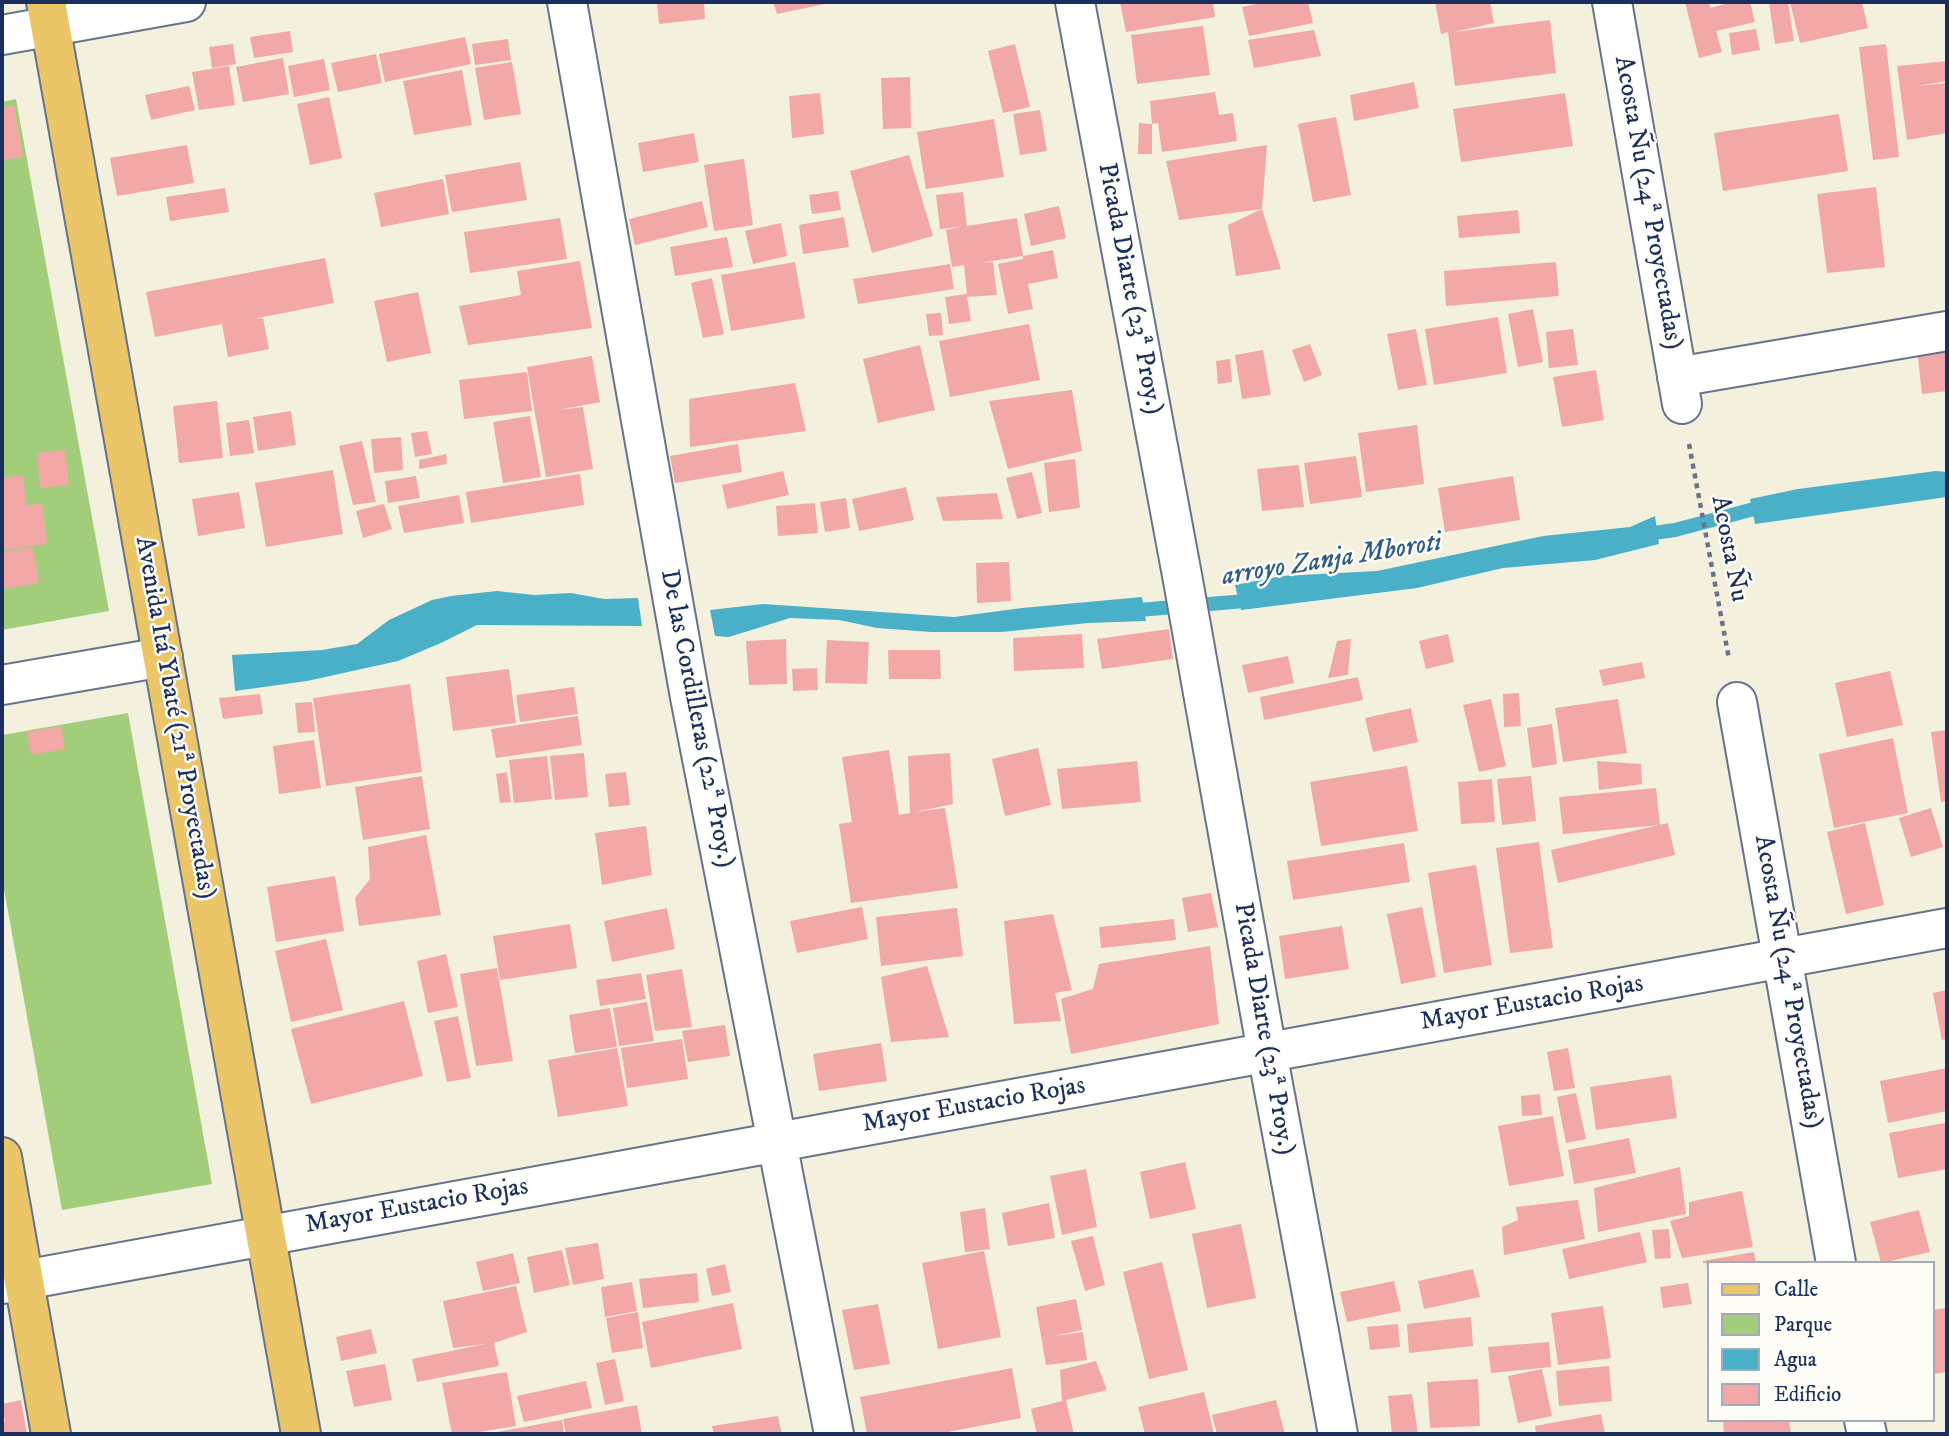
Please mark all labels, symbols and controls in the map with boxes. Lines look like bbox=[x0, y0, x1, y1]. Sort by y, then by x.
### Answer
street label: Acosta Ñu (24ª Proyectadas) bbox=[1606, 54, 1688, 352]
street label: Picada Diarte (23ª Proy.) bbox=[1089, 161, 1169, 417]
street label: Acosta Ñu bbox=[1702, 493, 1754, 605]
water label: arroyo Zanja Mboroti bbox=[1220, 527, 1444, 595]
street label: Avenida Itá Ybaté (21ª Proyectadas) bbox=[127, 534, 221, 902]
street label: De las Cordilleras (22ª Proy.) bbox=[652, 567, 740, 871]
street label: Acosta Ñu (24ª Proyectadas) bbox=[1746, 833, 1828, 1131]
street label: Picada Diarte (23ª Proy.) bbox=[1225, 900, 1301, 1158]
street label: Mayor Eustacio Rojas bbox=[1418, 969, 1646, 1039]
street label: Mayor Eustacio Rojas bbox=[860, 1071, 1088, 1141]
street label: Mayor Eustacio Rojas bbox=[303, 1172, 531, 1242]
legend bbox=[1708, 1261, 1935, 1422]
text: Calle bbox=[1774, 1277, 1818, 1303]
text: Parque bbox=[1774, 1312, 1832, 1338]
text: Agua bbox=[1774, 1347, 1817, 1373]
text: Edificio bbox=[1774, 1382, 1841, 1408]

